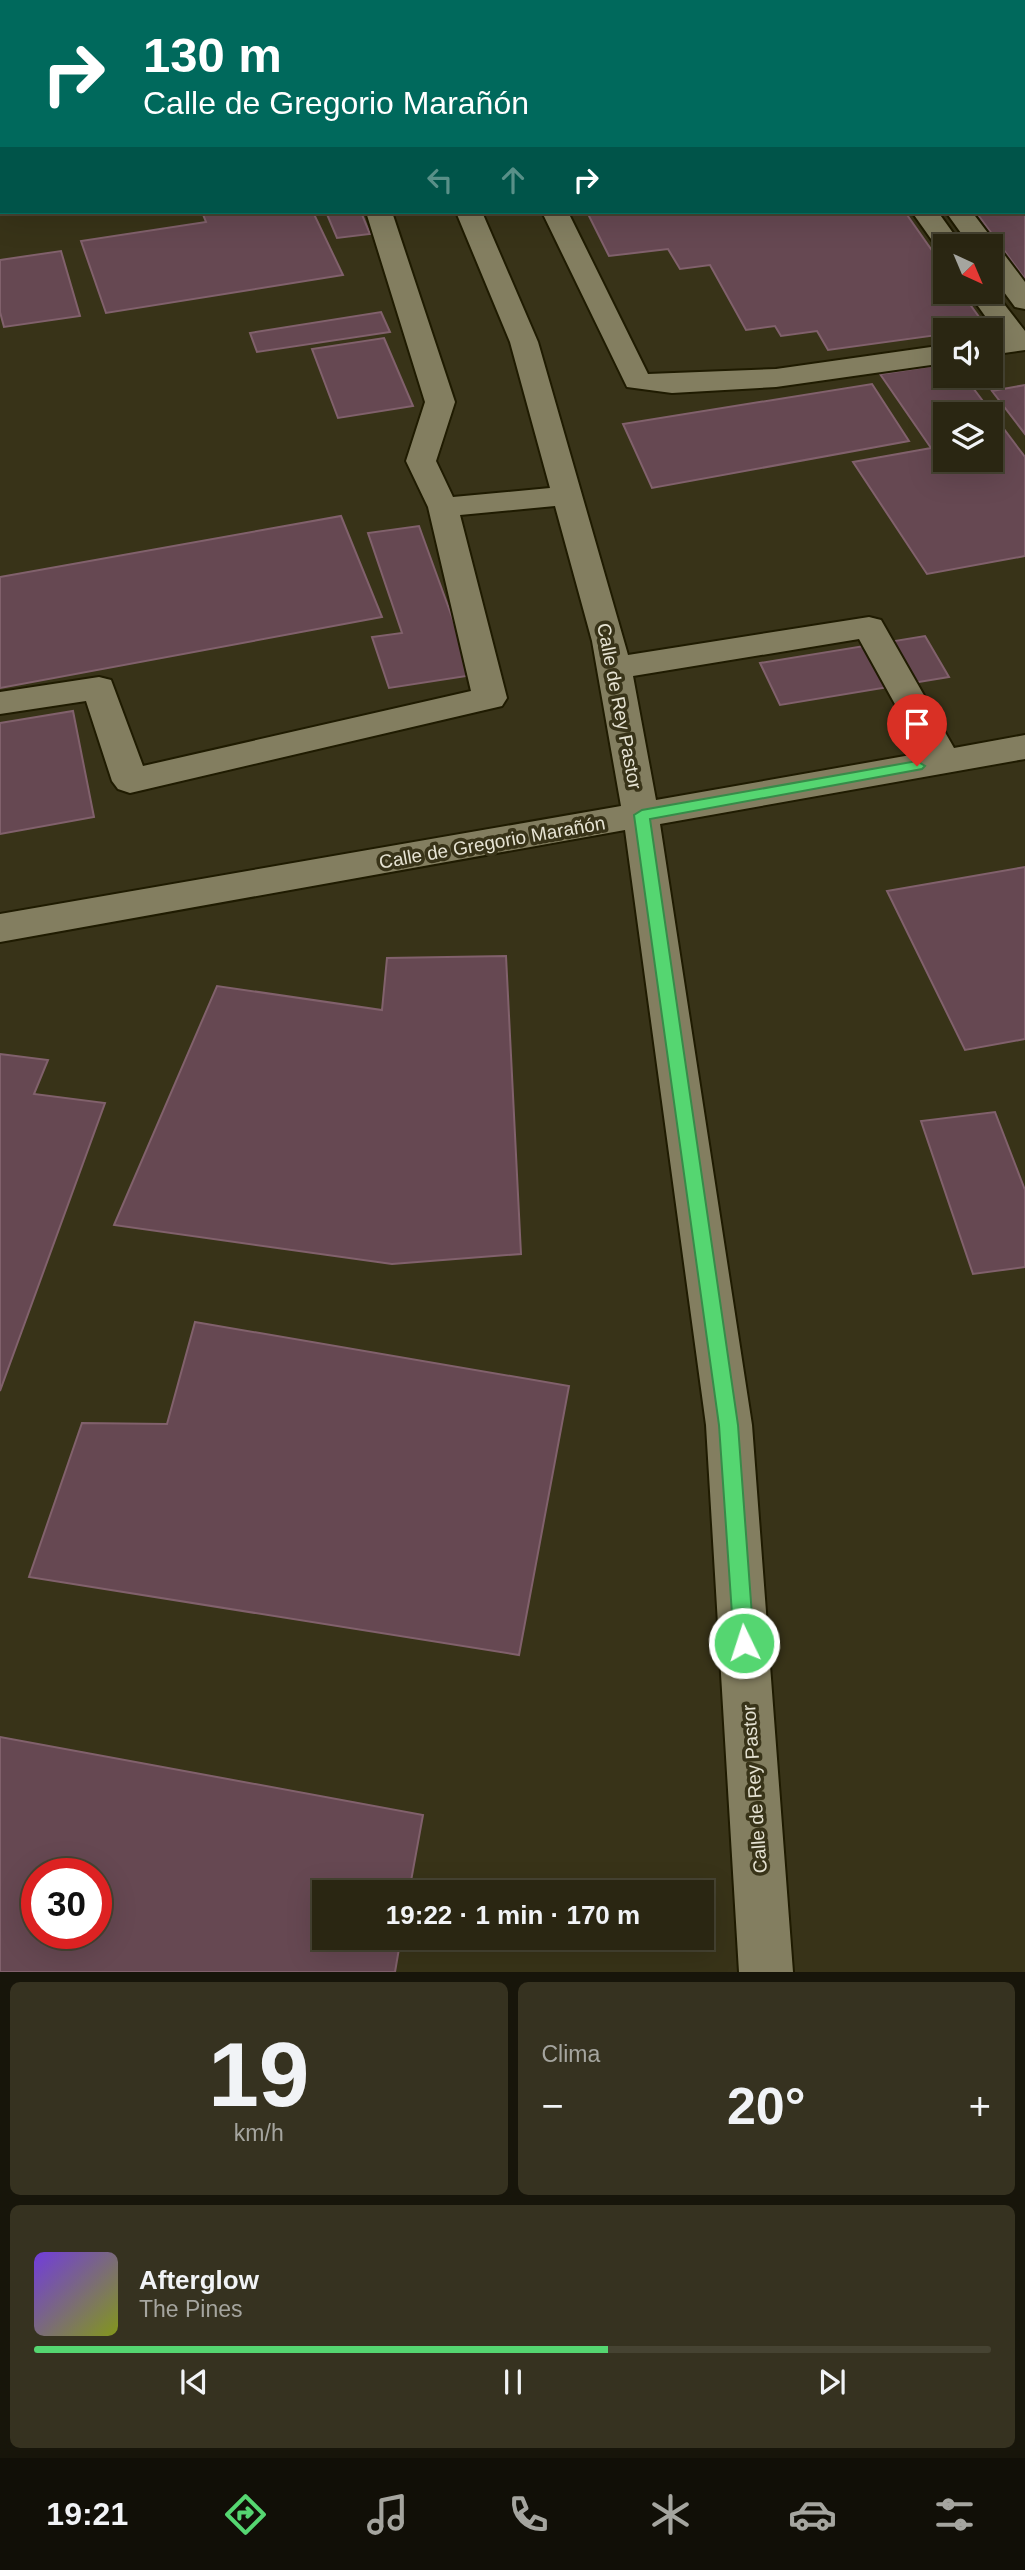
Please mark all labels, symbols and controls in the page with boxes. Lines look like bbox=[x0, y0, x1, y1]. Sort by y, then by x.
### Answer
icon: right bbox=[28, 28, 119, 119]
text: 130 m bbox=[143, 28, 282, 82]
text: Calle de Gregorio Marañón bbox=[143, 85, 529, 121]
icon: left bbox=[421, 161, 459, 199]
icon: ahead bbox=[494, 161, 532, 199]
icon: right bbox=[567, 161, 605, 199]
north arrow bbox=[933, 234, 1003, 304]
map controls bbox=[933, 234, 1003, 472]
button: sound bbox=[933, 318, 1003, 388]
button: layers bbox=[933, 402, 1003, 472]
street label: Calle de Rey Pastor bbox=[593, 621, 646, 792]
pin bbox=[887, 694, 947, 766]
icon: arrive bbox=[898, 705, 936, 743]
street label: Calle de Gregorio Marañón bbox=[377, 812, 607, 873]
position arrow bbox=[707, 1606, 781, 1680]
street label: Calle de Rey Pastor bbox=[738, 1703, 771, 1874]
speed limit sign: 30 bbox=[21, 1858, 112, 1949]
text: 19:22 · 1 min · 170 m bbox=[386, 1900, 640, 1930]
text: 19 bbox=[208, 2024, 309, 2125]
text: Clima bbox=[542, 2041, 600, 2067]
text: 20° bbox=[727, 2077, 806, 2135]
text: − bbox=[542, 2085, 564, 2127]
text: + bbox=[969, 2085, 991, 2127]
text: km/h bbox=[234, 2120, 284, 2146]
text: Afterglow bbox=[139, 2265, 259, 2295]
text: The Pines bbox=[139, 2296, 243, 2322]
icon: previous bbox=[175, 2363, 213, 2401]
icon: pause bbox=[494, 2363, 532, 2401]
icon: next bbox=[813, 2363, 851, 2401]
icon: directions bbox=[221, 2490, 270, 2539]
icon: music bbox=[363, 2490, 412, 2539]
icon: phone bbox=[504, 2490, 553, 2539]
icon: climate bbox=[646, 2490, 695, 2539]
icon: car bbox=[788, 2490, 837, 2539]
icon: filters bbox=[930, 2490, 979, 2539]
text: 19:21 bbox=[46, 2496, 128, 2532]

